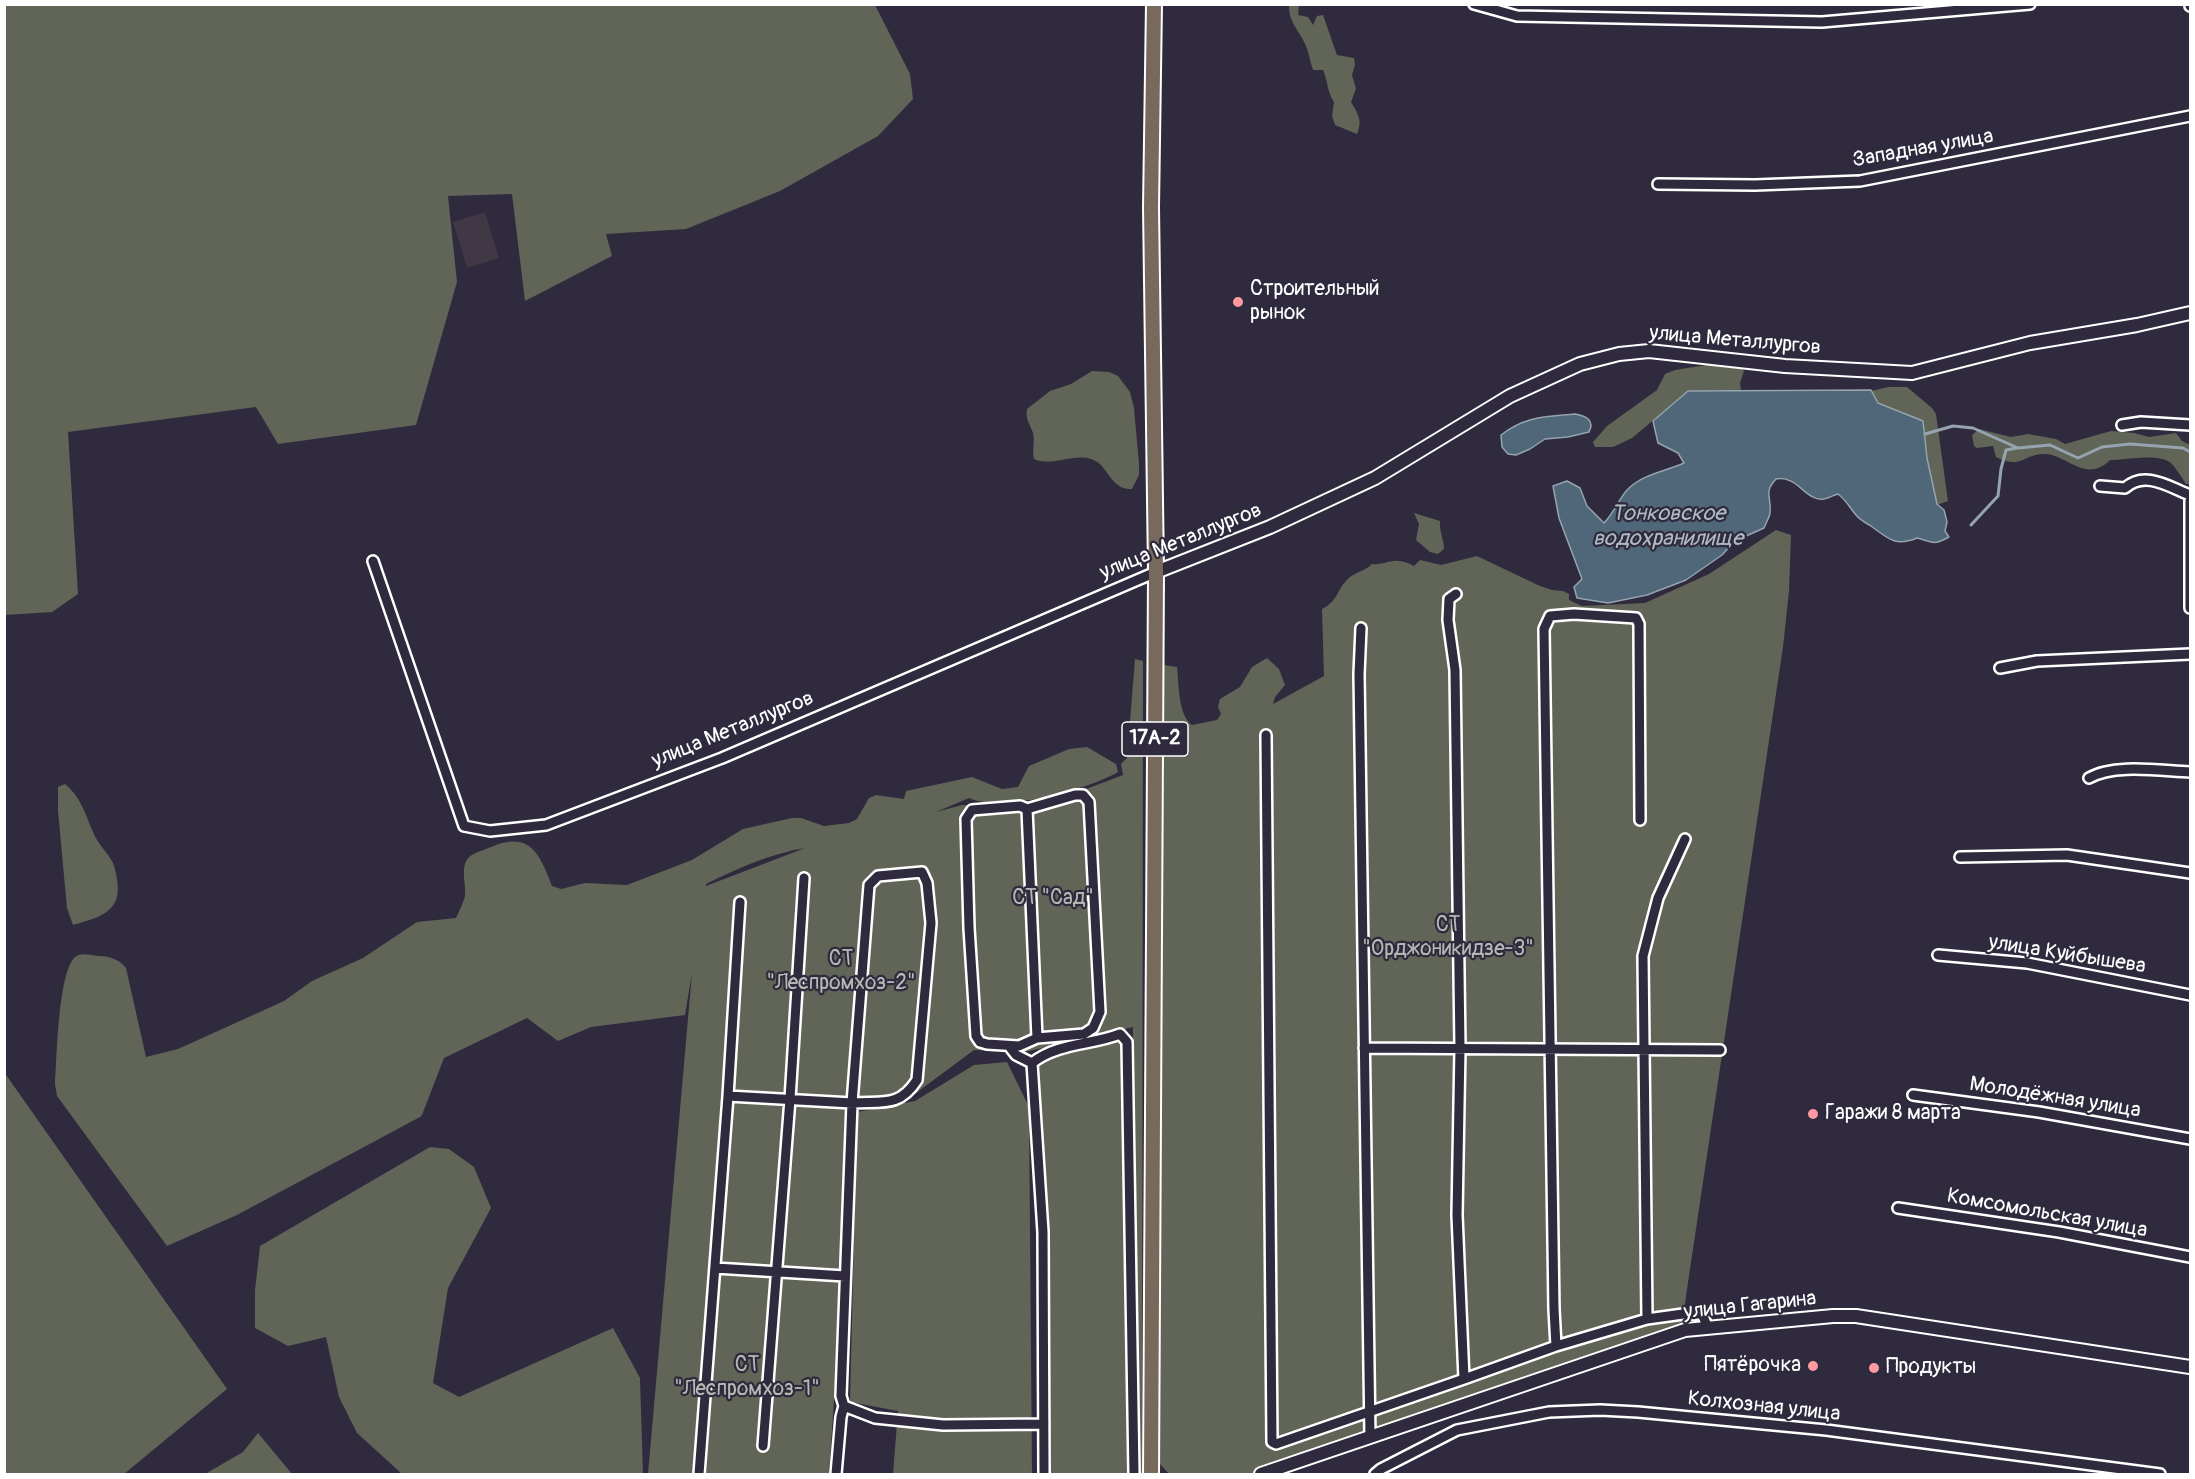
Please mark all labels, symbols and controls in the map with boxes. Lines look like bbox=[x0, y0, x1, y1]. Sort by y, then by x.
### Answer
street label: Западная улица bbox=[1851, 124, 1995, 174]
place label: Строительный рынок bbox=[1250, 277, 1380, 327]
marker: Строительный рынок bbox=[1231, 295, 1245, 309]
street label: улица Металлургов bbox=[1648, 321, 1822, 361]
street label: улица Металлургов bbox=[1096, 498, 1266, 586]
water label: Тонковское водохранилище bbox=[1593, 501, 1743, 552]
street label: улица Металлургов bbox=[648, 686, 818, 774]
road number: 17А-2 bbox=[1122, 722, 1188, 756]
park label: СТ "Сад" bbox=[1012, 886, 1094, 912]
park label: СТ "Орджоникидзе-3" bbox=[1362, 913, 1534, 963]
street label: улица Куйбышева bbox=[1987, 930, 2147, 980]
park label: СТ "Леспромхоз-2" bbox=[767, 947, 915, 997]
street label: Молодёжная улица bbox=[1968, 1072, 2142, 1124]
place label: Гаражи 8 марта bbox=[1825, 1101, 1961, 1127]
marker: Гаражи 8 марта bbox=[1806, 1107, 1820, 1121]
street label: Комсомольская улица bbox=[1945, 1184, 2149, 1244]
street label: улица Гагарина bbox=[1682, 1287, 1818, 1325]
park label: СТ "Леспромхоз-1" bbox=[674, 1353, 820, 1403]
place label: Пятёрочка bbox=[1704, 1353, 1801, 1379]
place label: Продукты bbox=[1886, 1355, 1976, 1381]
marker: Пятёрочка bbox=[1806, 1359, 1820, 1373]
marker: Продукты bbox=[1867, 1361, 1881, 1375]
street label: Колхозная улица bbox=[1686, 1386, 1842, 1428]

